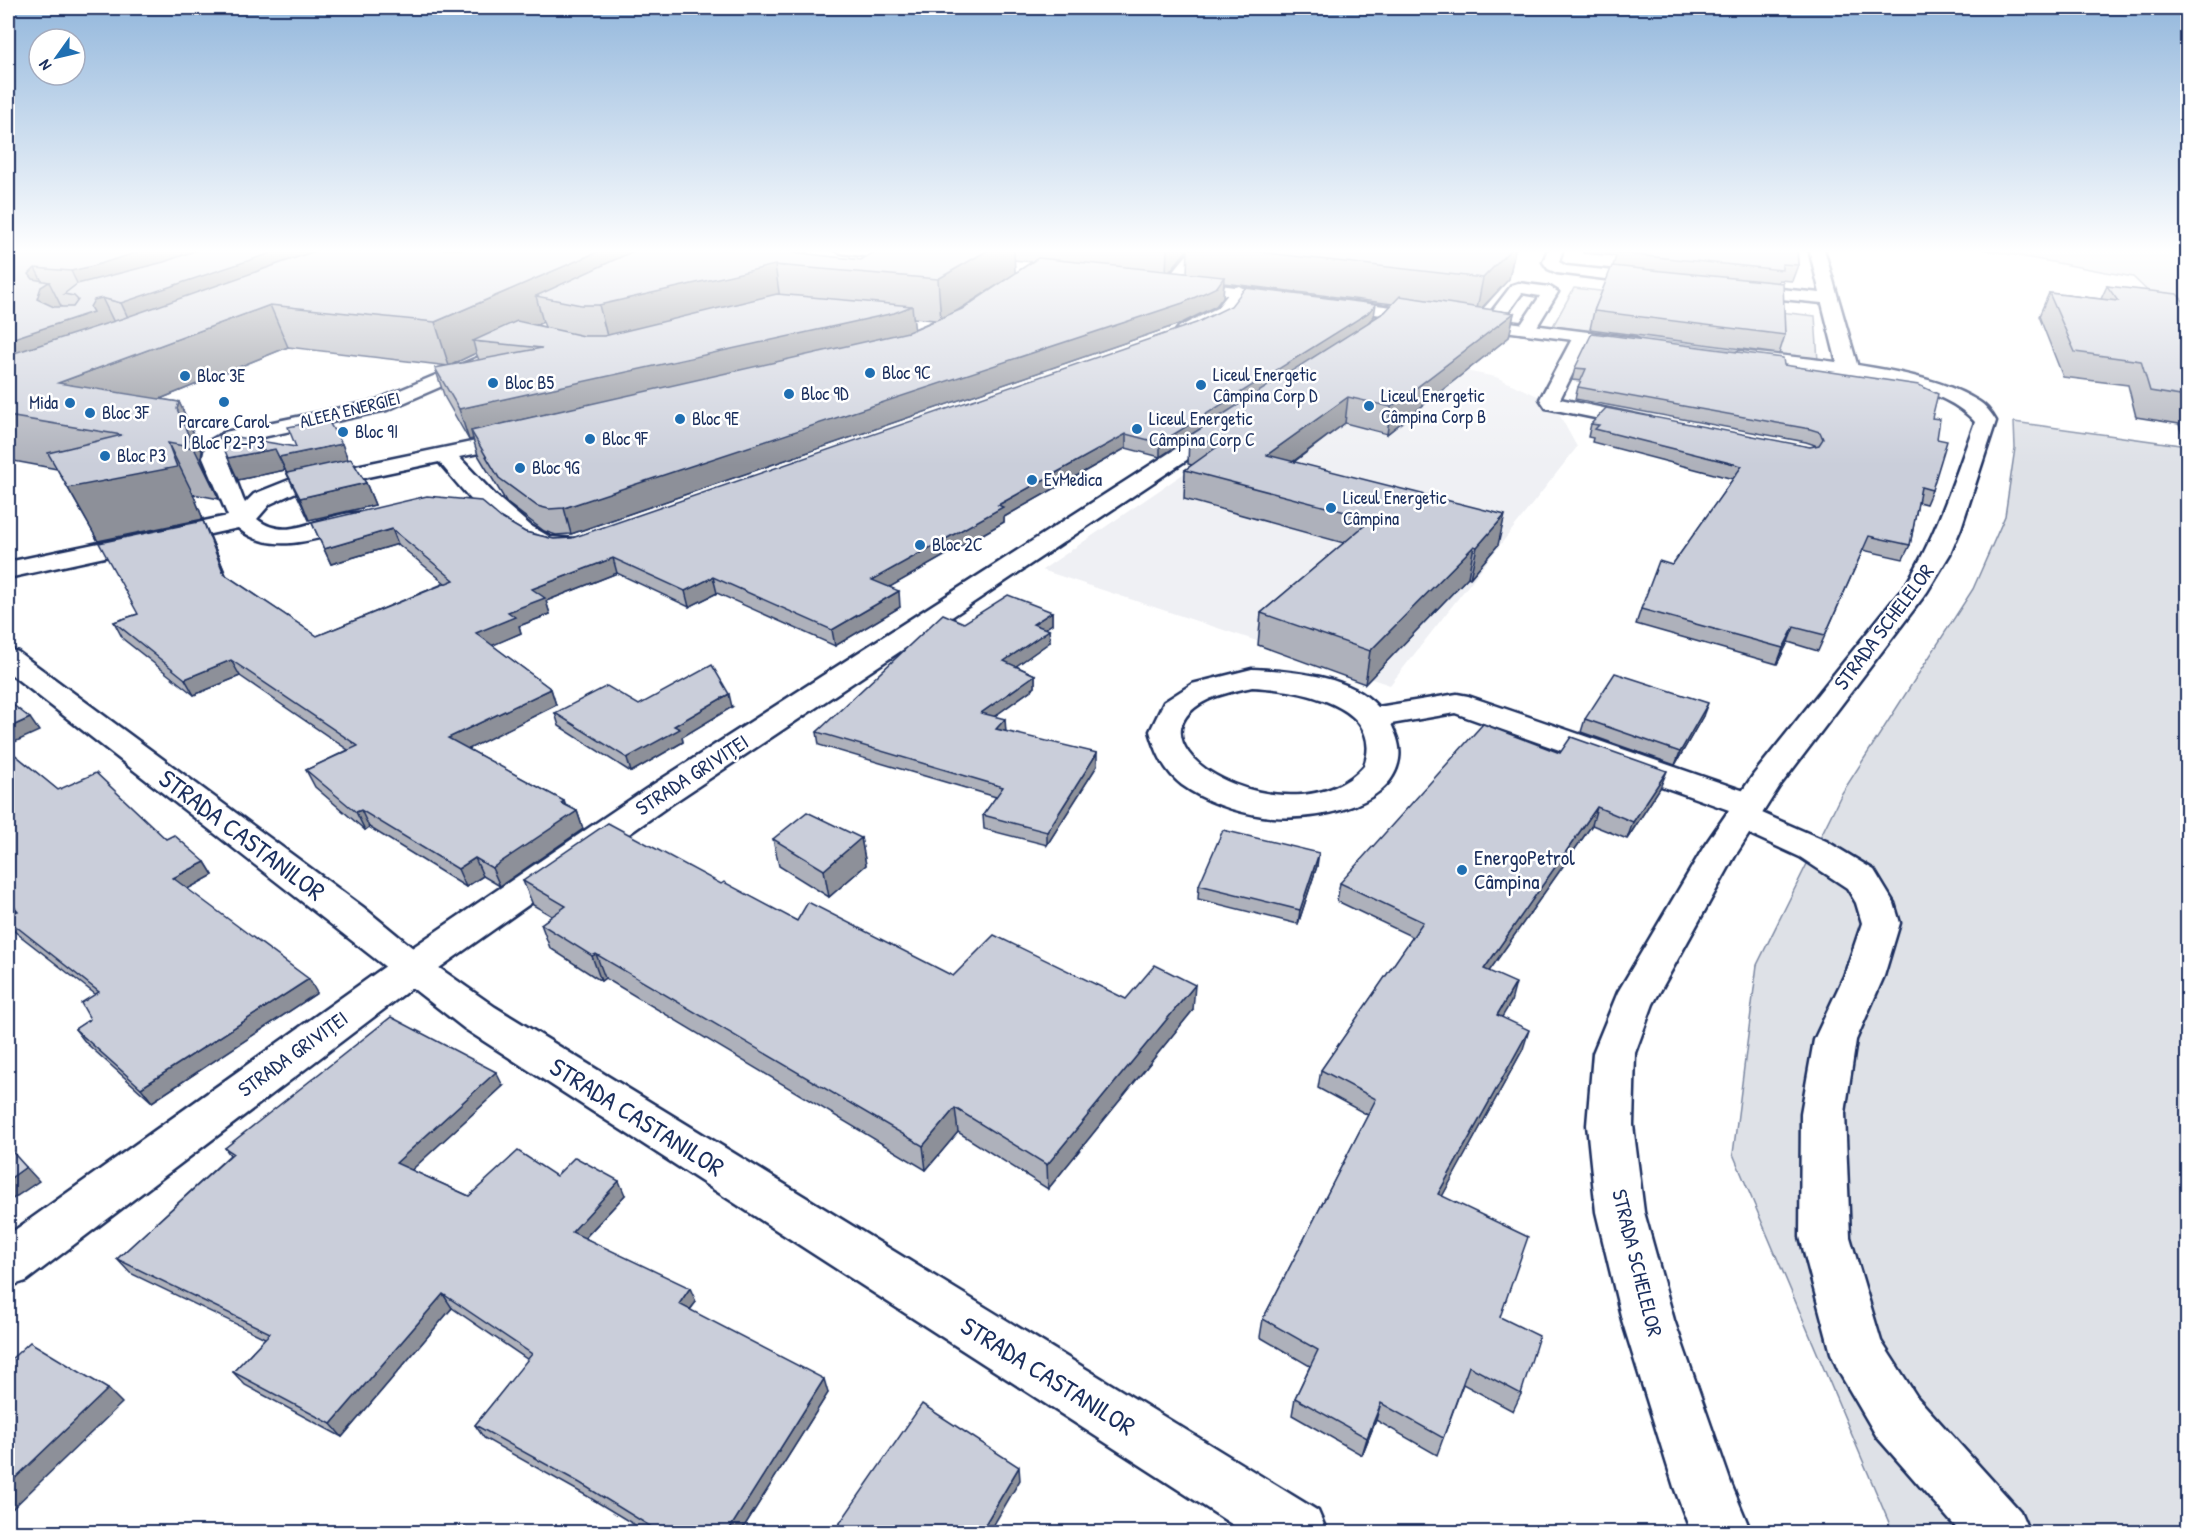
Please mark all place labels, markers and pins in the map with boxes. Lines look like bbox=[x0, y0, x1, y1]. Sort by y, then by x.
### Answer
place label: Bloc 9C bbox=[882, 360, 931, 385]
place label: Liceul Energetic Câmpina Corp D bbox=[1213, 362, 1318, 408]
place label: Bloc 3E bbox=[197, 363, 245, 388]
marker: Bloc 9C bbox=[863, 366, 877, 380]
marker: Bloc 3E bbox=[178, 369, 192, 383]
place label: Bloc B5 bbox=[505, 370, 554, 395]
marker: Bloc B5 bbox=[486, 376, 500, 390]
marker: Liceul Energetic Câmpina Corp D bbox=[1194, 378, 1208, 392]
place label: Bloc 9D bbox=[801, 381, 849, 406]
place label: Liceul Energetic Câmpina Corp B bbox=[1381, 383, 1486, 429]
marker: Bloc 9D bbox=[782, 387, 796, 401]
place label: Mida bbox=[29, 390, 58, 415]
marker: Parcare Carol I Bloc P2-P3 bbox=[217, 395, 231, 409]
marker: Mida bbox=[63, 396, 77, 410]
marker: Liceul Energetic Câmpina Corp B bbox=[1362, 399, 1376, 413]
place label: Bloc 3F bbox=[102, 400, 150, 425]
marker: Bloc 3F bbox=[83, 406, 97, 420]
place label: Bloc 9E bbox=[692, 406, 739, 431]
place label: Liceul Energetic Câmpina Corp C bbox=[1149, 406, 1255, 452]
place label: Parcare Carol I Bloc P2-P3 bbox=[179, 409, 270, 455]
marker: Bloc 9E bbox=[673, 412, 687, 426]
place label: Bloc 9I bbox=[355, 419, 398, 444]
marker: Liceul Energetic Câmpina Corp C bbox=[1130, 422, 1144, 436]
marker: Bloc 9I bbox=[336, 425, 350, 439]
place label: Bloc 9F bbox=[602, 426, 649, 451]
marker: Bloc 9F bbox=[583, 432, 597, 446]
place label: Bloc P3 bbox=[117, 443, 166, 468]
marker: Bloc P3 bbox=[98, 449, 112, 463]
place label: Bloc 9G bbox=[532, 455, 580, 480]
marker: Bloc 9G bbox=[513, 461, 527, 475]
place label: EvMedica bbox=[1044, 467, 1102, 492]
marker: EvMedica bbox=[1025, 473, 1039, 487]
place label: Liceul Energetic Câmpina bbox=[1343, 485, 1447, 531]
marker: Liceul Energetic Câmpina bbox=[1324, 501, 1338, 515]
place label: Bloc 2C bbox=[932, 532, 983, 557]
marker: Bloc 2C bbox=[913, 538, 927, 552]
place label: EnergoPetrol Câmpina bbox=[1474, 843, 1575, 896]
marker: EnergoPetrol Câmpina bbox=[1455, 863, 1469, 877]

